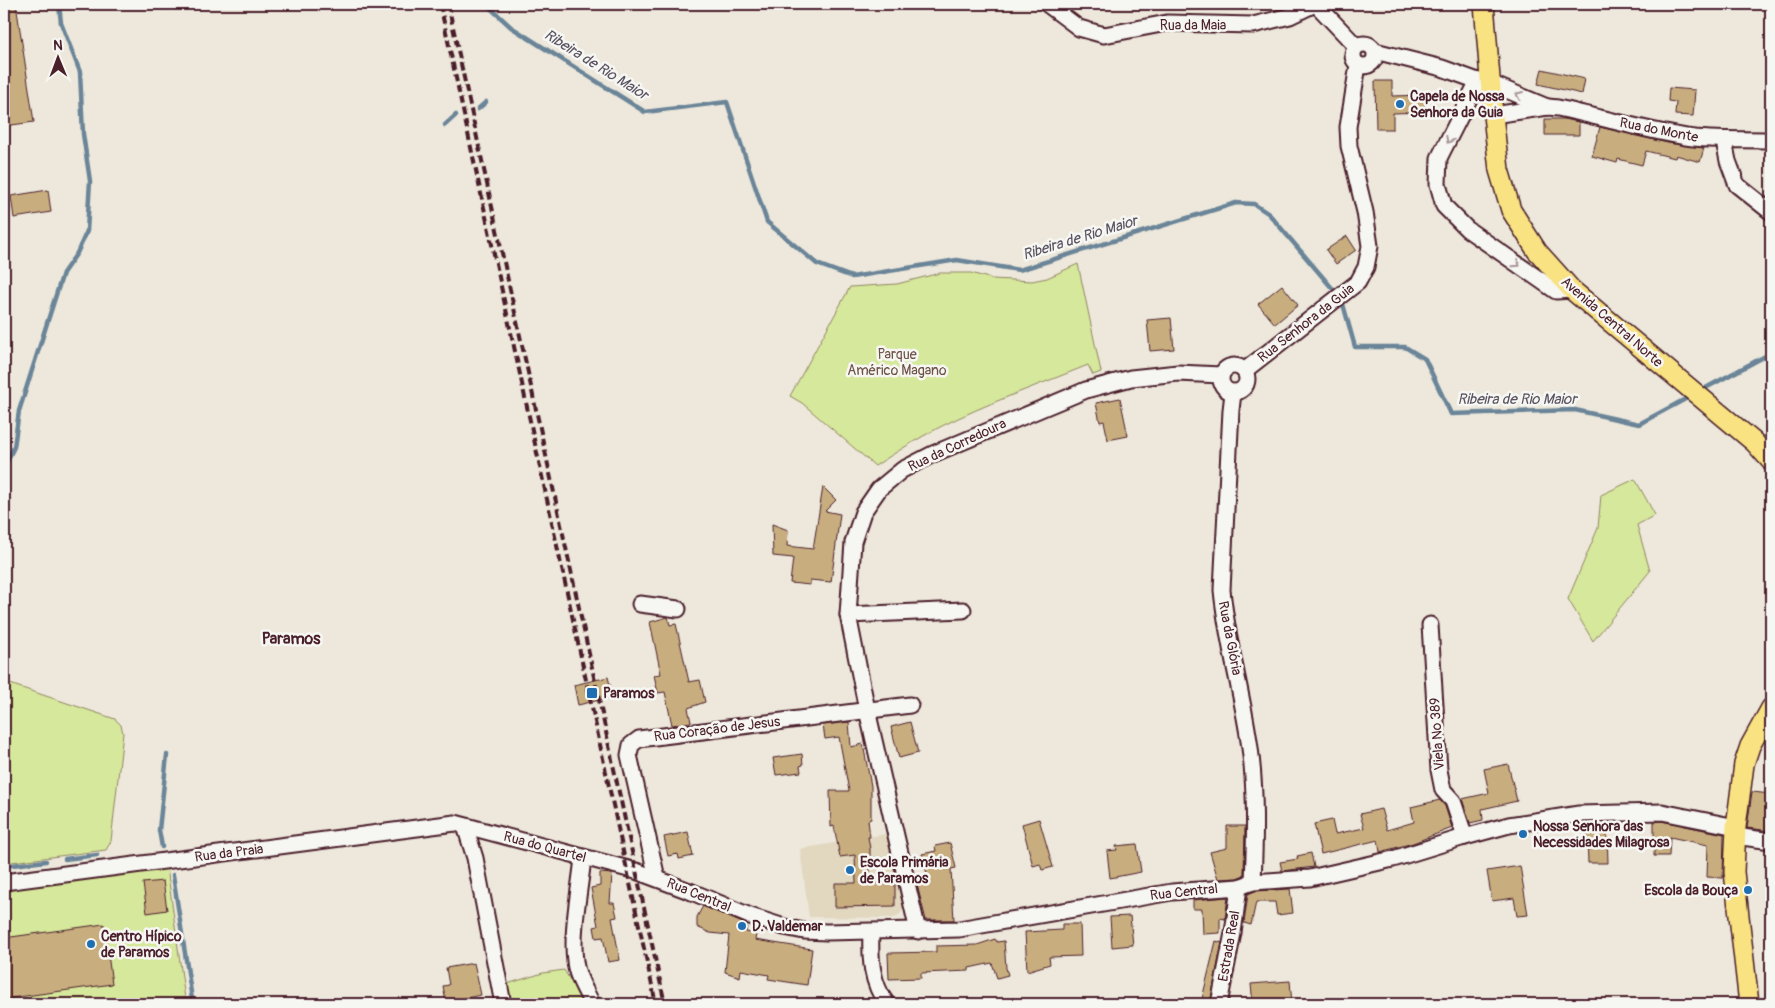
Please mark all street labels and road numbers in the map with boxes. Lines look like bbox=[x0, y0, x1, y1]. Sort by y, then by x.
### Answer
street label: Rua da Maia bbox=[1160, 17, 1226, 34]
street label: Rua do Monte bbox=[1618, 114, 1700, 146]
street label: Avenida Central Norte bbox=[1558, 273, 1666, 371]
street label: Rua Senhora da Guia bbox=[1254, 280, 1358, 366]
street label: Rua da Corredoura bbox=[905, 415, 1009, 475]
street label: Rua da Glória bbox=[1214, 599, 1246, 677]
street label: Viela Nº 389 bbox=[1426, 697, 1448, 771]
street label: Rua Coração de Jesus bbox=[653, 713, 782, 745]
street label: Rua do Quartel bbox=[502, 828, 588, 866]
street label: Rua da Praia bbox=[194, 840, 264, 866]
street label: Rua Central bbox=[664, 874, 734, 916]
street label: Rua Central bbox=[1149, 880, 1219, 904]
street label: Estrada Real bbox=[1214, 909, 1244, 983]

